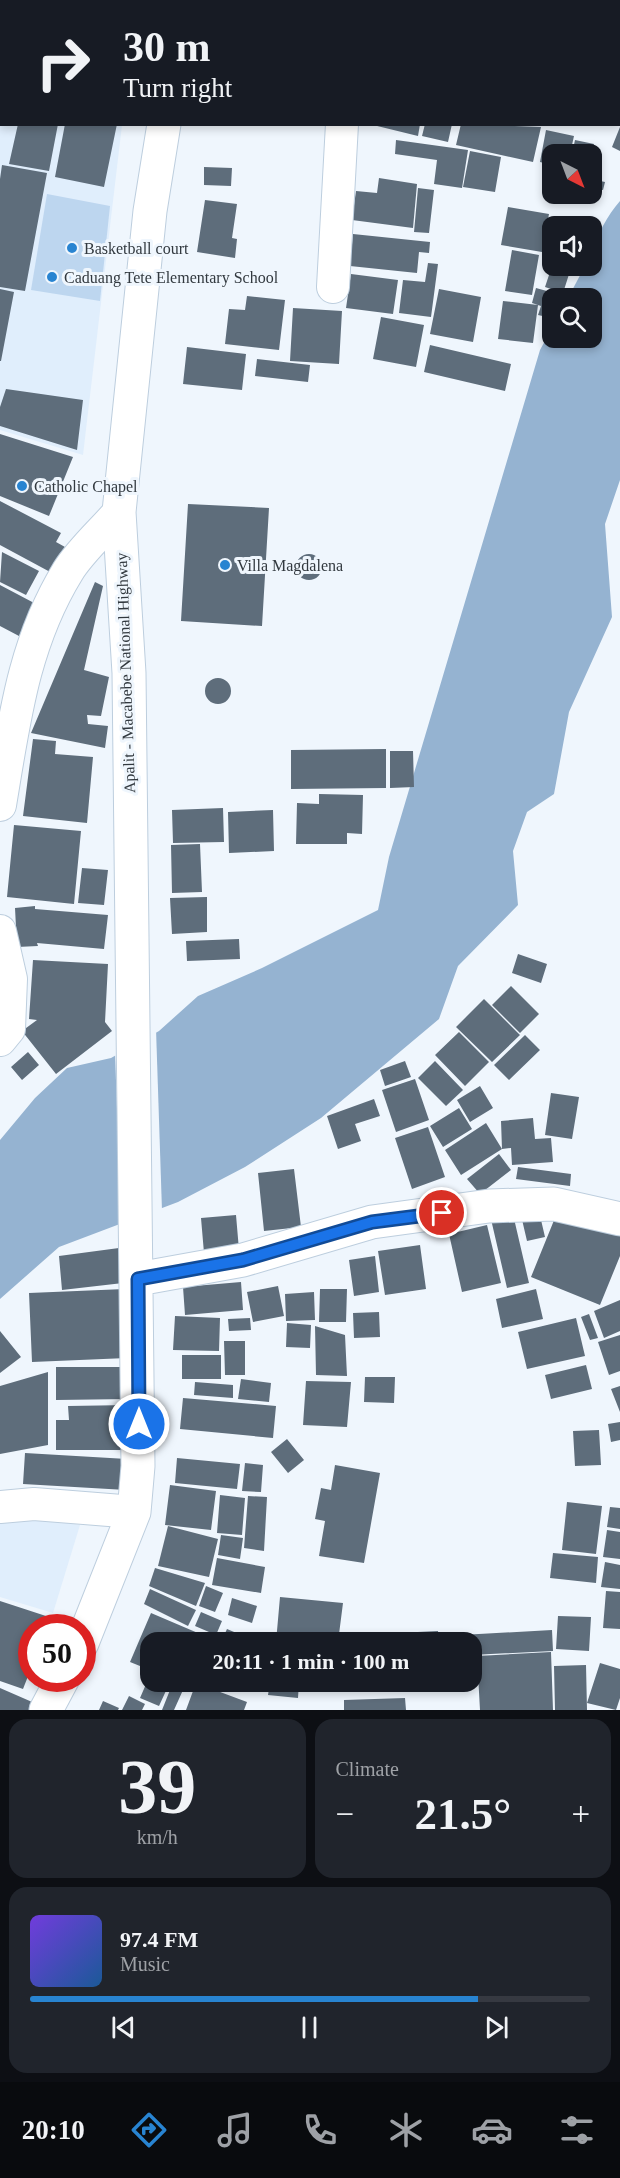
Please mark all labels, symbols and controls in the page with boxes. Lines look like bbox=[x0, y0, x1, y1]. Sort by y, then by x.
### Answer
icon: right bbox=[24, 24, 102, 102]
text: 30 m bbox=[123, 24, 211, 70]
text: Turn right bbox=[123, 73, 232, 103]
north arrow bbox=[542, 144, 602, 204]
map controls bbox=[542, 144, 602, 348]
button: sound bbox=[542, 216, 602, 276]
place label: Basketball court bbox=[84, 240, 189, 257]
marker: Basketball court bbox=[65, 241, 79, 255]
place label: Caduang Tete Elementary School bbox=[64, 269, 279, 287]
marker: Caduang Tete Elementary School bbox=[45, 270, 59, 284]
button: search bbox=[542, 288, 602, 348]
place label: Catholic Chapel bbox=[34, 478, 138, 496]
marker: Catholic Chapel bbox=[15, 479, 29, 493]
street label: Apalit - Macabebe National Highway bbox=[113, 552, 139, 794]
place label: Villa Magdalena bbox=[237, 557, 343, 575]
marker: Villa Magdalena bbox=[218, 558, 232, 572]
pin bbox=[416, 1187, 467, 1238]
icon: arrive bbox=[425, 1196, 458, 1229]
position arrow bbox=[107, 1392, 171, 1456]
speed limit sign: 50 bbox=[18, 1614, 96, 1692]
text: 20:11 · 1 min · 100 m bbox=[213, 1649, 409, 1674]
text: 39 bbox=[118, 1743, 196, 1830]
text: Climate bbox=[336, 1758, 399, 1780]
text: 21.5° bbox=[414, 1789, 511, 1839]
text: − bbox=[336, 1796, 354, 1832]
text: + bbox=[571, 1796, 590, 1832]
text: km/h bbox=[137, 1826, 178, 1848]
text: 97.4 FM bbox=[120, 1927, 198, 1952]
text: Music bbox=[120, 1953, 170, 1975]
icon: previous bbox=[107, 2011, 140, 2044]
icon: pause bbox=[293, 2011, 326, 2044]
icon: next bbox=[480, 2011, 513, 2044]
icon: directions bbox=[128, 2109, 170, 2151]
icon: music bbox=[214, 2109, 256, 2151]
icon: phone bbox=[299, 2109, 341, 2151]
icon: climate bbox=[385, 2109, 427, 2151]
icon: car bbox=[471, 2109, 513, 2151]
icon: filters bbox=[556, 2109, 598, 2151]
text: 20:10 bbox=[22, 2115, 85, 2145]

